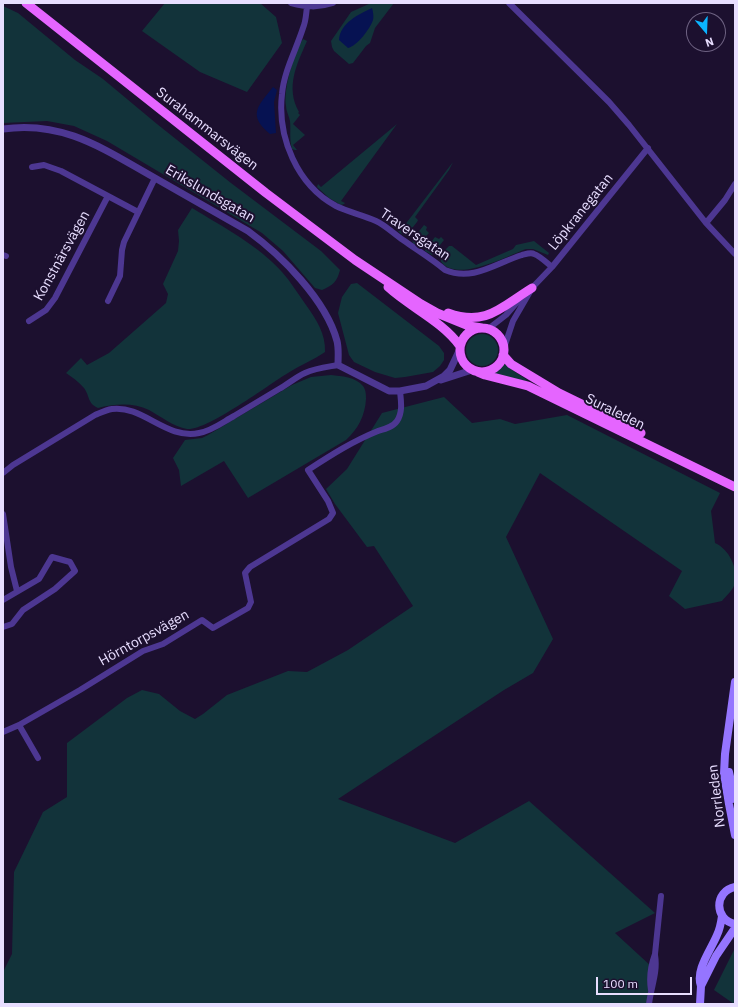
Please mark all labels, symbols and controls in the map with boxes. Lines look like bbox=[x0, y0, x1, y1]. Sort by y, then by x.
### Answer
north arrow bbox=[686, 12, 726, 52]
text: N bbox=[704, 34, 716, 50]
street label: Surahammarsvägen bbox=[153, 84, 261, 174]
street label: Erikslundsgatan bbox=[162, 162, 258, 226]
street label: Löpkranegatan bbox=[545, 170, 617, 254]
street label: Traversgatan bbox=[377, 205, 453, 265]
street label: Konstnärsvägen bbox=[30, 208, 94, 304]
street label: Suraleden bbox=[583, 390, 647, 434]
street label: Hörntorpsvägen bbox=[96, 606, 192, 670]
street label: Norrleden bbox=[705, 764, 729, 828]
scale bar bbox=[598, 969, 694, 995]
text: 100 m bbox=[603, 976, 638, 991]

